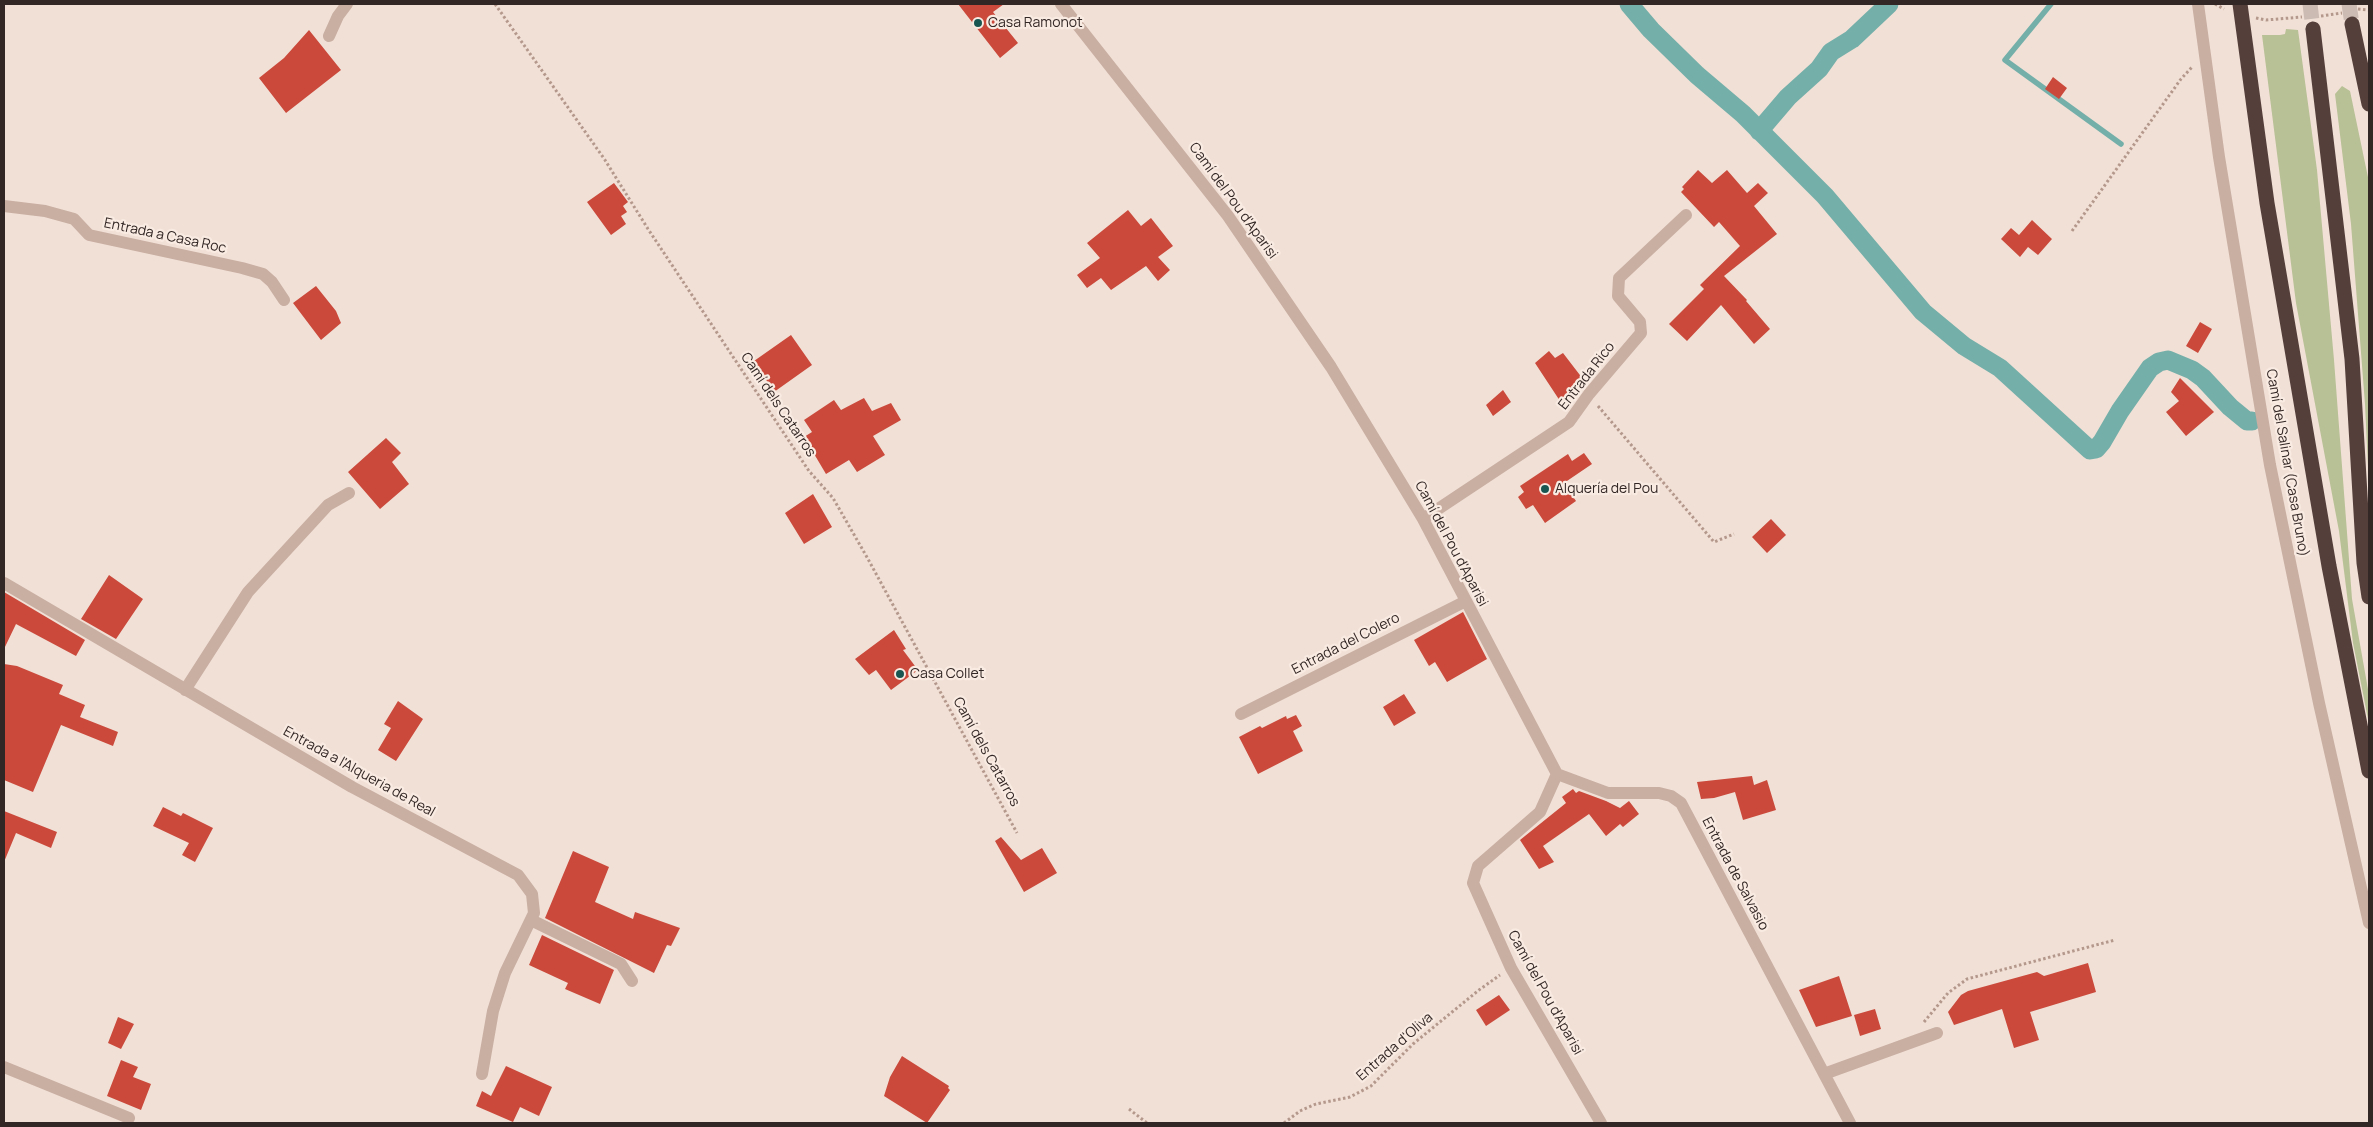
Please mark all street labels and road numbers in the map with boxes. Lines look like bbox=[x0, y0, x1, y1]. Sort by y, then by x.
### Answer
street label: Camí del Pou d'Aparisi bbox=[1185, 140, 1281, 262]
street label: Entrada a Casa Roc bbox=[102, 215, 228, 257]
street label: Entrada Rico bbox=[1555, 339, 1619, 413]
street label: Camí dels Catarros bbox=[737, 350, 819, 460]
street label: Camí del Salinar (Casa Bruno) bbox=[2262, 368, 2312, 558]
street label: Camí del Pou d'Aparisi bbox=[1411, 478, 1491, 610]
street label: Entrada del Colero bbox=[1289, 610, 1403, 678]
street label: Camí dels Catarros bbox=[949, 694, 1023, 810]
street label: Entrada a l'Alqueria de Real bbox=[280, 723, 438, 821]
street label: Entrada de Salvasio bbox=[1698, 815, 1772, 933]
street label: Camí del Pou d'Aparisi bbox=[1504, 928, 1586, 1058]
street label: Entrada d'Oliva bbox=[1353, 1009, 1437, 1085]

